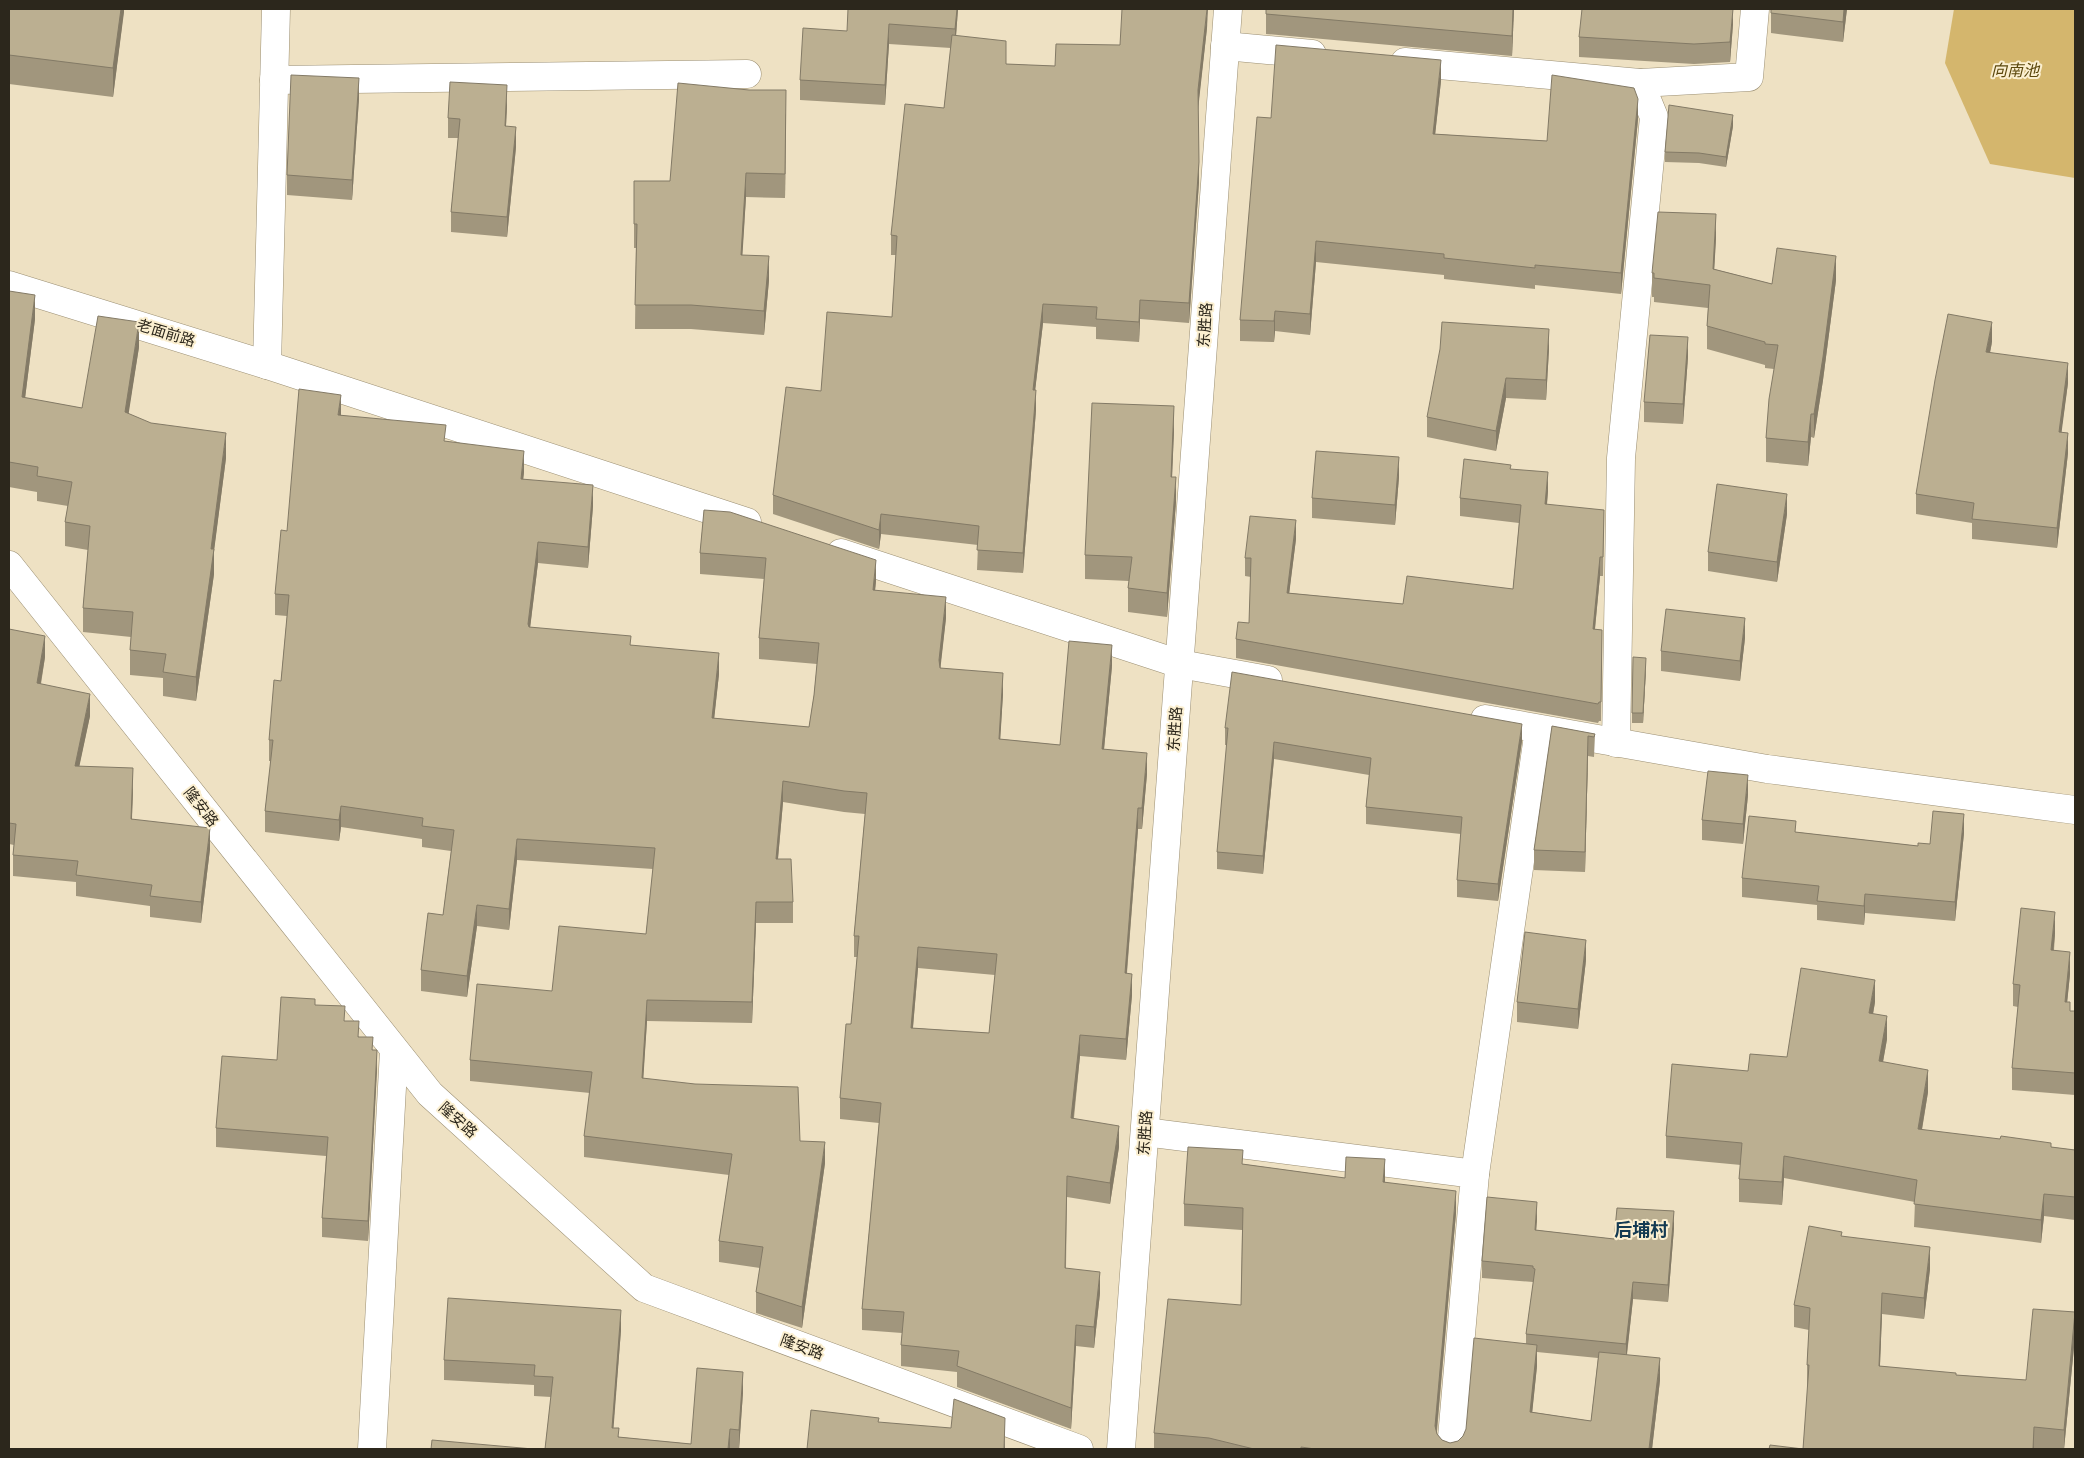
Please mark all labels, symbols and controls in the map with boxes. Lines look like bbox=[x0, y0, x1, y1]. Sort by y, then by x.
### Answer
water label: 向南池 bbox=[1991, 61, 2041, 80]
street label: 东胜路 bbox=[1194, 302, 1216, 348]
street label: 老面前路 bbox=[135, 316, 197, 350]
street label: 东胜路 bbox=[1164, 706, 1186, 752]
street label: 隆安路 bbox=[180, 784, 222, 830]
street label: 隆安路 bbox=[435, 1098, 481, 1142]
street label: 东胜路 bbox=[1134, 1110, 1156, 1156]
district label: 后埔村 bbox=[1614, 1219, 1668, 1241]
street label: 隆安路 bbox=[778, 1331, 826, 1363]

